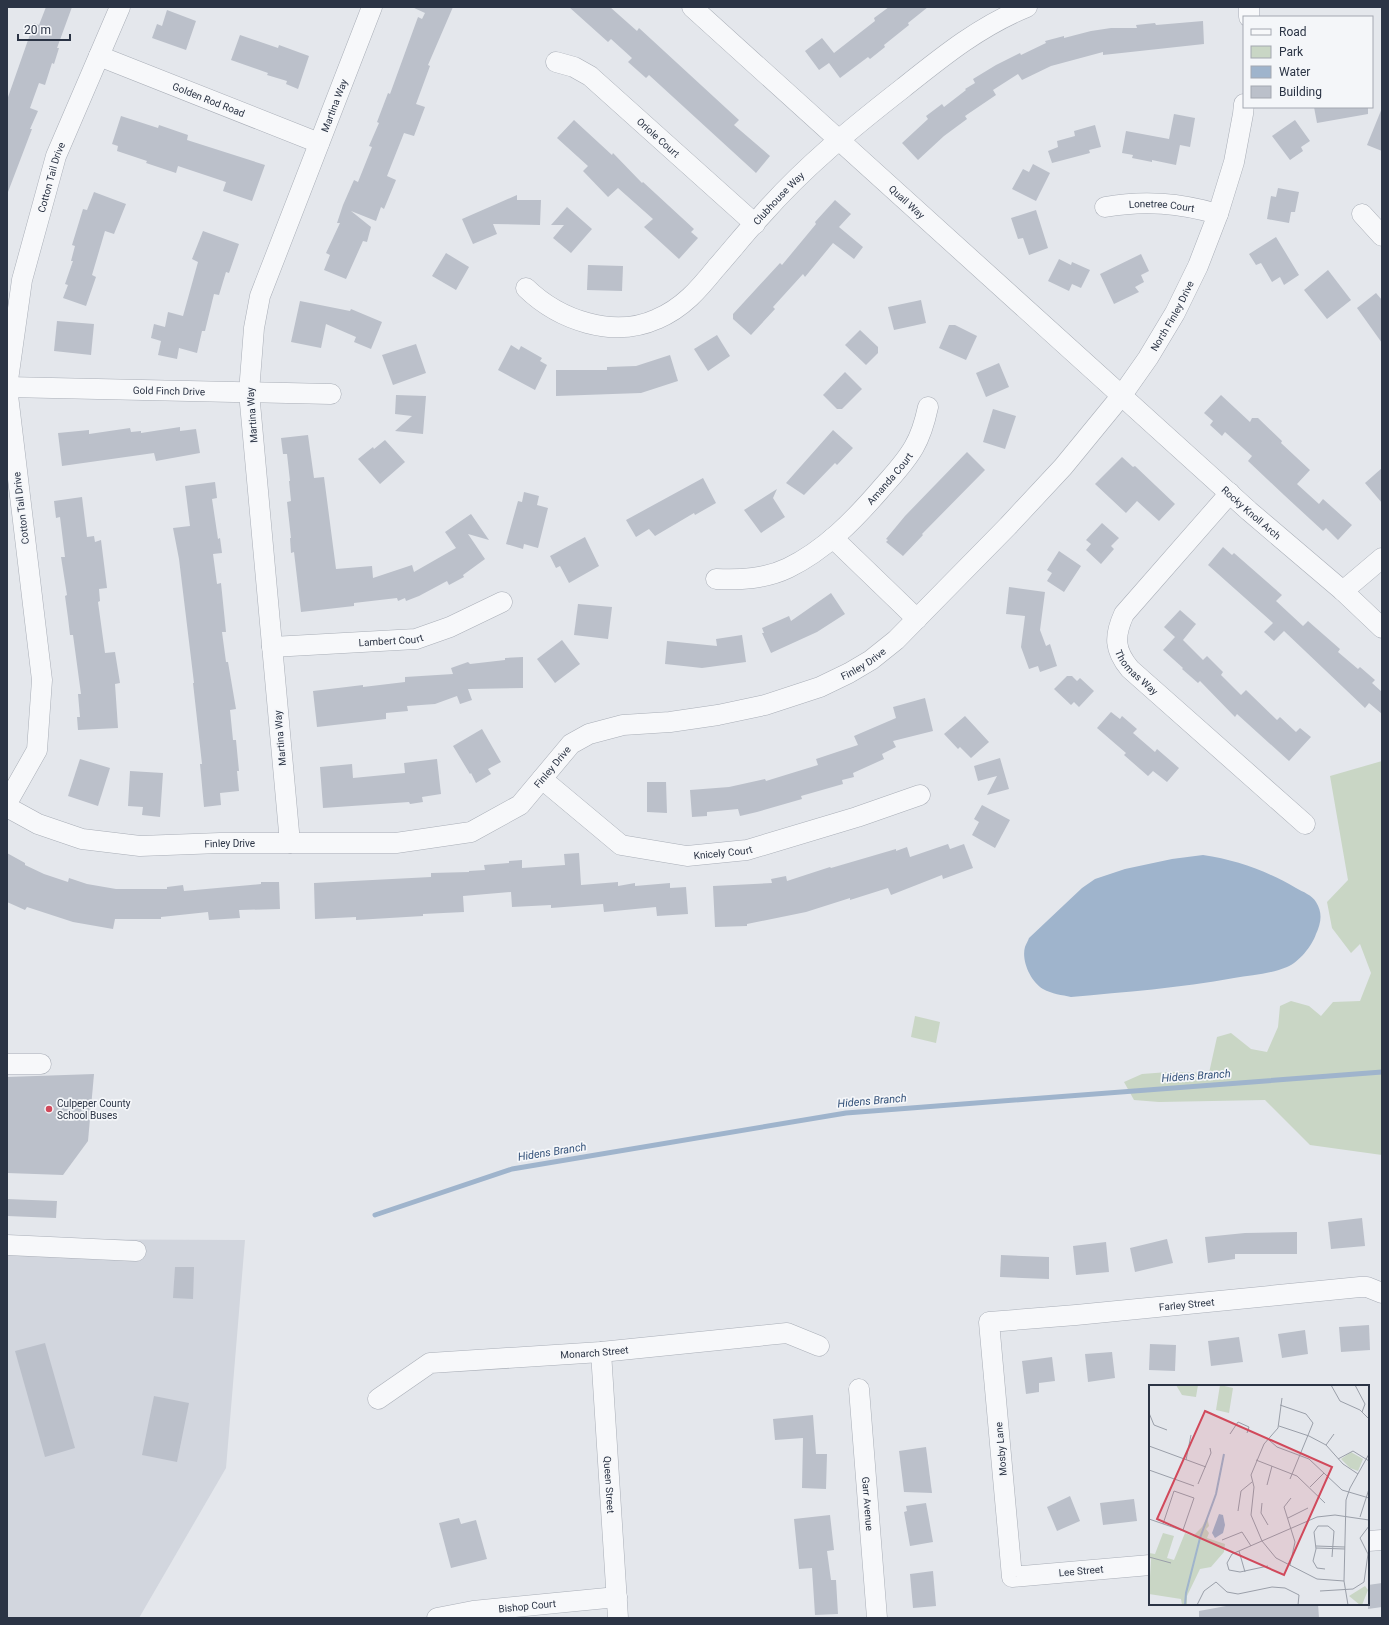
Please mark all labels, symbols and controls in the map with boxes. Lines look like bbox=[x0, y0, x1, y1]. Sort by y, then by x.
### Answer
scale bar bbox=[18, 16, 70, 42]
legend bbox=[1243, 16, 1373, 108]
text: 20 m bbox=[24, 23, 51, 37]
text: Road bbox=[1279, 25, 1307, 39]
text: Park bbox=[1279, 45, 1304, 59]
text: Water bbox=[1279, 65, 1310, 79]
street label: Martina Way bbox=[319, 77, 349, 133]
street label: Golden Rod Road bbox=[171, 80, 247, 119]
text: Building bbox=[1279, 85, 1322, 99]
street label: Oriole Court bbox=[635, 116, 682, 159]
street label: Cotton Tail Drive bbox=[35, 140, 67, 214]
street label: Clubhouse Way bbox=[751, 169, 806, 227]
street label: Quail Way bbox=[887, 183, 927, 221]
street label: Lonetree Court bbox=[1128, 198, 1196, 214]
street label: North Finley Drive bbox=[1148, 279, 1196, 353]
street label: Gold Finch Drive bbox=[133, 384, 205, 397]
street label: Martina Way bbox=[245, 387, 259, 443]
street label: Amanda Court bbox=[865, 450, 915, 507]
street label: Cotton Tail Drive bbox=[11, 471, 31, 545]
street label: Rocky Knoll Arch bbox=[1220, 484, 1283, 541]
street label: Lambert Court bbox=[358, 631, 425, 648]
street label: Finley Drive bbox=[839, 645, 888, 682]
street label: Thomas Way bbox=[1113, 648, 1161, 697]
street label: Martina Way bbox=[272, 709, 288, 766]
street label: Finley Drive bbox=[531, 744, 573, 790]
street label: Finley Drive bbox=[204, 837, 255, 849]
street label: Knicely Court bbox=[693, 843, 754, 861]
water label: Hidens Branch bbox=[1161, 1067, 1231, 1085]
water label: Hidens Branch bbox=[837, 1091, 907, 1110]
place label: Culpeper County School Buses bbox=[57, 1098, 131, 1121]
marker: Culpeper County School Buses bbox=[44, 1104, 54, 1114]
water label: Hidens Branch bbox=[517, 1140, 587, 1164]
street label: Farley Street bbox=[1158, 1296, 1215, 1312]
street label: Monarch Street bbox=[560, 1344, 629, 1360]
inset map bbox=[1149, 1385, 1369, 1605]
street label: Mosby Lane bbox=[993, 1422, 1009, 1476]
street label: Queen Street bbox=[602, 1456, 617, 1514]
street label: Garr Avenue bbox=[860, 1476, 876, 1531]
street label: Lee Street bbox=[1058, 1564, 1104, 1578]
street label: Bishop Court bbox=[498, 1597, 556, 1614]

